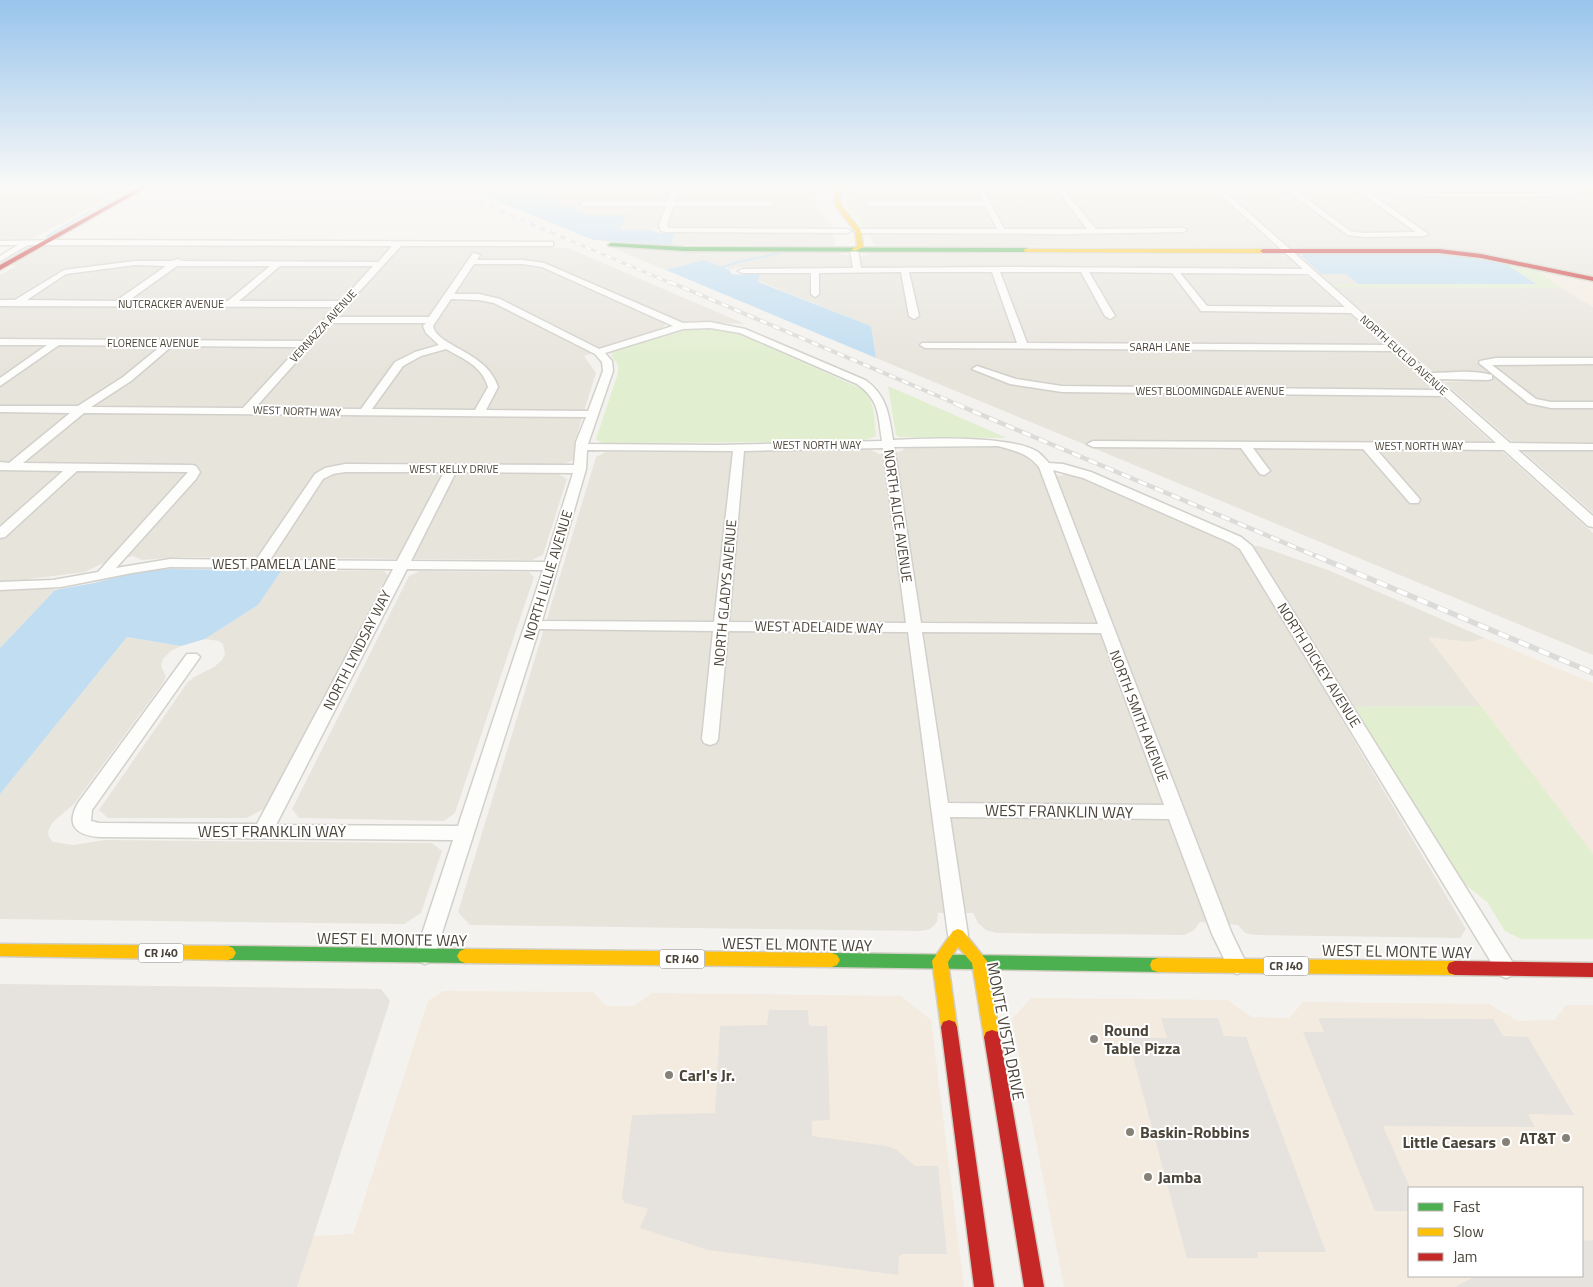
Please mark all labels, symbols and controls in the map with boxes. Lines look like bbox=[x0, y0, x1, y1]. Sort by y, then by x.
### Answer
street label: VERNAZZA AVENUE bbox=[286, 286, 360, 366]
street label: NUTCRACKER AVENUE bbox=[118, 296, 224, 312]
street label: NORTH EUCLID AVENUE bbox=[1357, 311, 1451, 399]
street label: FLORENCE AVENUE bbox=[107, 335, 199, 351]
street label: SARAH LANE bbox=[1130, 339, 1190, 355]
street label: WEST BLOOMINGDALE AVENUE bbox=[1135, 383, 1285, 399]
street label: WEST NORTH WAY bbox=[253, 401, 342, 421]
street label: WEST NORTH WAY bbox=[773, 437, 861, 453]
street label: WEST NORTH WAY bbox=[1375, 438, 1463, 454]
street label: NORTH ALICE AVENUE bbox=[879, 448, 918, 584]
street label: WEST KELLY DRIVE bbox=[409, 461, 499, 477]
street label: NORTH LILLIE AVENUE bbox=[518, 507, 577, 642]
street label: NORTH GLADYS AVENUE bbox=[708, 518, 741, 667]
street label: WEST PAMELA LANE bbox=[212, 553, 336, 574]
street label: NORTH LYNDSAY WAY bbox=[317, 586, 396, 713]
street label: NORTH DICKEY AVENUE bbox=[1272, 598, 1366, 731]
street label: WEST ADELAIDE WAY bbox=[754, 615, 884, 638]
street label: NORTH SMITH AVENUE bbox=[1105, 647, 1174, 785]
street label: WEST FRANKLIN WAY bbox=[985, 798, 1134, 824]
street label: WEST FRANKLIN WAY bbox=[198, 819, 347, 843]
street label: WEST EL MONTE WAY bbox=[317, 926, 468, 952]
street label: WEST EL MONTE WAY bbox=[722, 931, 873, 957]
street label: WEST EL MONTE WAY bbox=[1322, 938, 1473, 964]
road number: CR J40 bbox=[138, 944, 184, 962]
road number: CR J40 bbox=[660, 950, 704, 969]
road number: CR J40 bbox=[1264, 956, 1308, 976]
street label: MONTE VISTA DRIVE bbox=[981, 960, 1031, 1102]
place label: Round Table Pizza bbox=[1104, 1018, 1180, 1060]
marker: Round Table Pizza bbox=[1088, 1033, 1100, 1045]
place label: Carl's Jr. bbox=[679, 1063, 735, 1087]
marker: Carl's Jr. bbox=[663, 1069, 675, 1081]
place label: Baskin-Robbins bbox=[1140, 1120, 1249, 1144]
marker: Baskin-Robbins bbox=[1124, 1126, 1136, 1138]
place label: AT&T bbox=[1520, 1126, 1557, 1150]
place label: Little Caesars bbox=[1402, 1130, 1496, 1154]
marker: AT&T bbox=[1560, 1132, 1572, 1144]
marker: Little Caesars bbox=[1500, 1136, 1512, 1148]
place label: Jamba bbox=[1158, 1165, 1201, 1189]
marker: Jamba bbox=[1142, 1171, 1154, 1183]
legend bbox=[1408, 1187, 1583, 1277]
text: Fast bbox=[1453, 1195, 1481, 1218]
text: Slow bbox=[1453, 1220, 1484, 1243]
text: Jam bbox=[1453, 1245, 1477, 1268]

